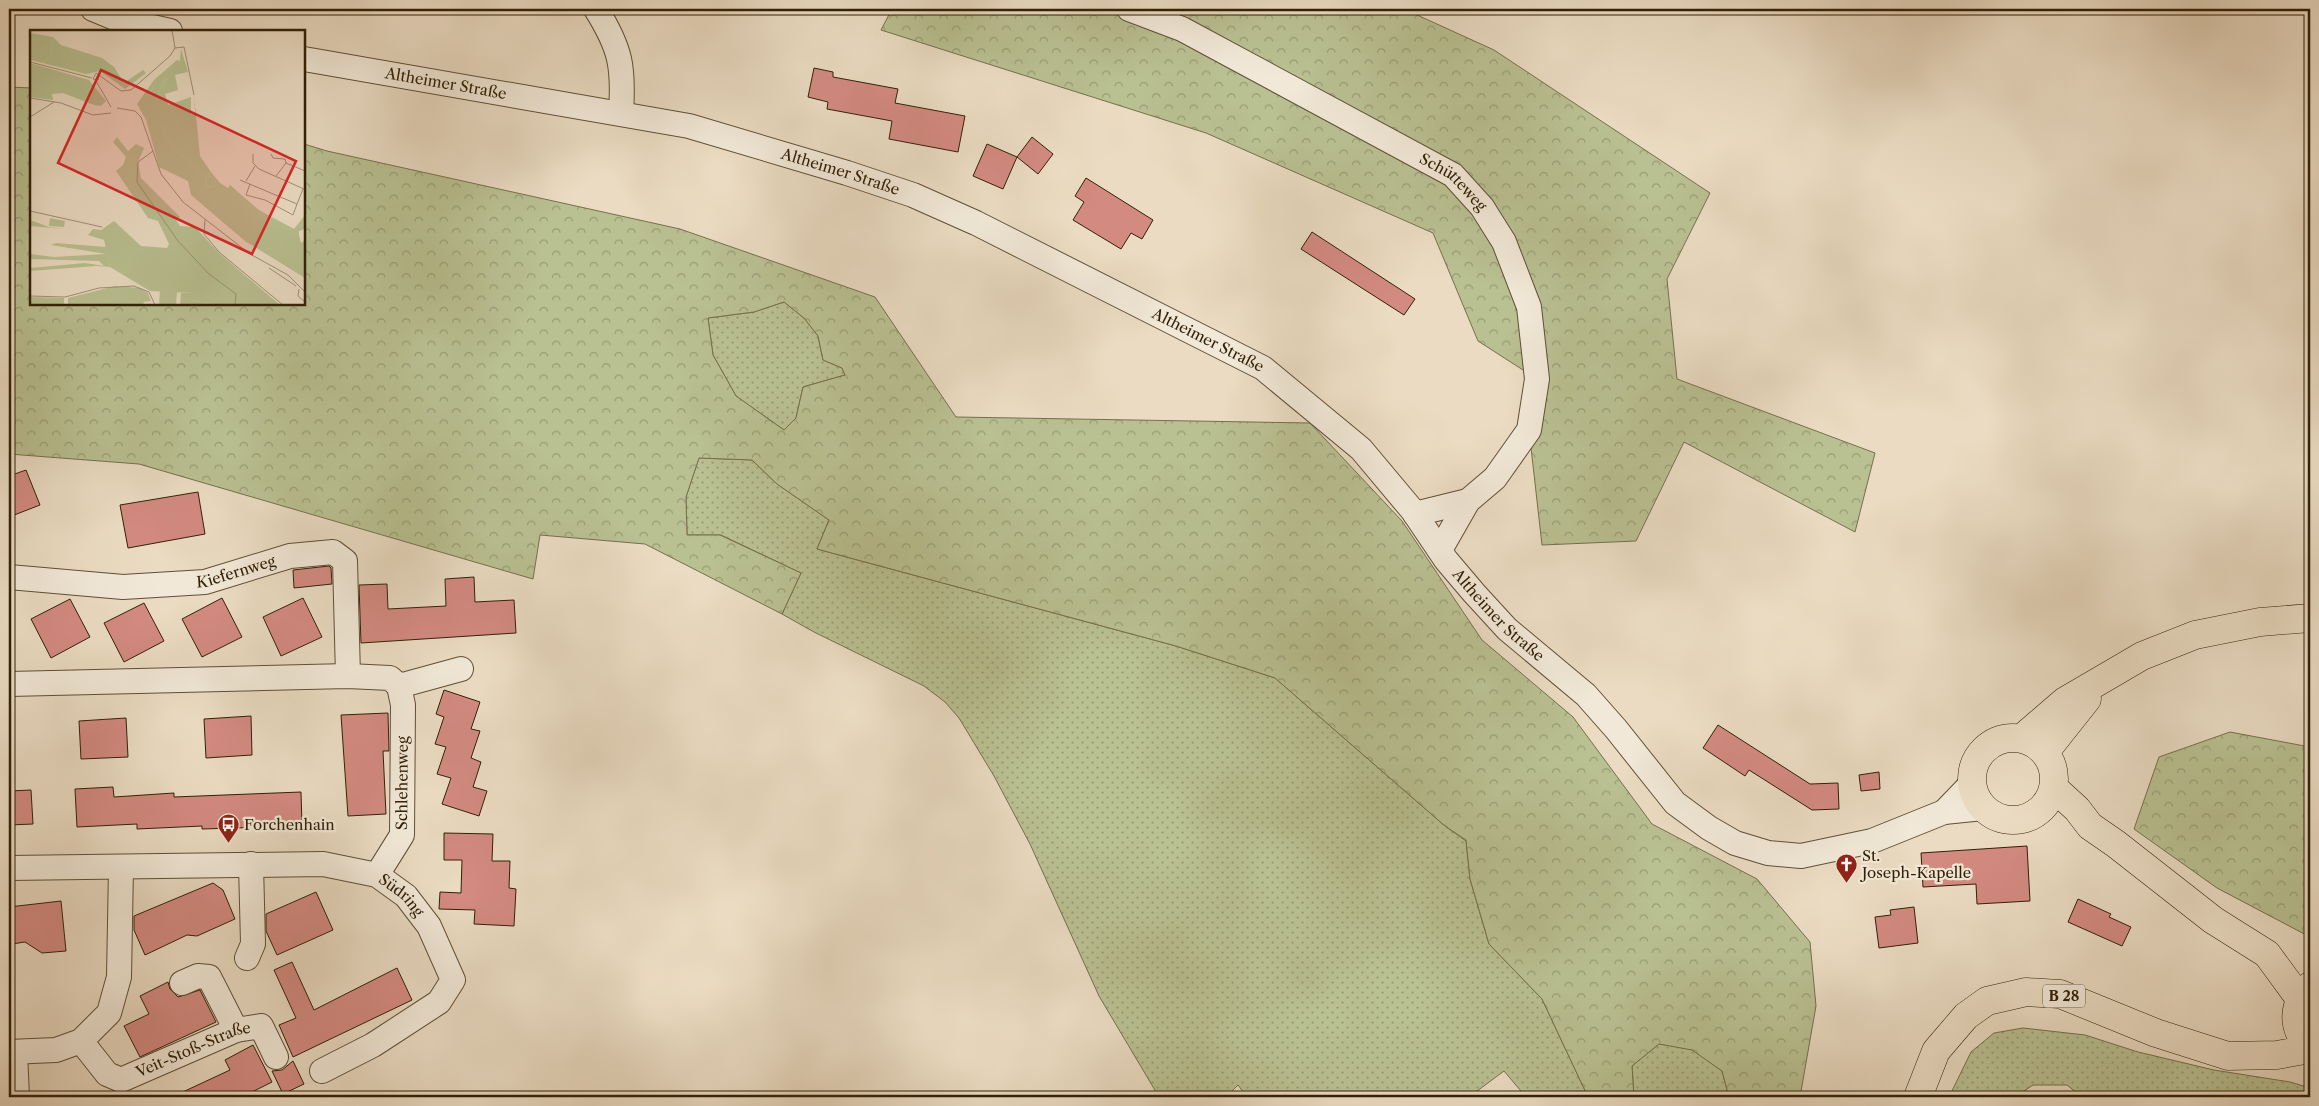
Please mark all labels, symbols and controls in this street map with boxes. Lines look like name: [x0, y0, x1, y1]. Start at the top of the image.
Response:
inset map: [30, 30, 305, 305]
street label: Altheimer Straße: [383, 63, 508, 103]
street label: Altheimer Straße: [778, 144, 902, 199]
street label: Schütteweg: [1416, 149, 1491, 215]
street label: Altheimer Straße: [1148, 303, 1267, 376]
street label: Kiefernweg: [196, 551, 278, 592]
street label: Altheimer Straße: [1448, 564, 1548, 665]
street label: Schlehenweg: [392, 736, 412, 830]
bus stop icon: Forchenhain: [216, 813, 240, 844]
place label: Forchenhain: [244, 815, 335, 834]
place label: St. Joseph-Kapelle: [1860, 846, 1971, 882]
church icon: St. Joseph-Kapelle: [1834, 853, 1858, 884]
street label: Südring: [375, 869, 428, 920]
road number: B 28: [2043, 984, 2085, 1008]
street label: Veit-Stoß-Straße: [132, 1018, 252, 1082]

